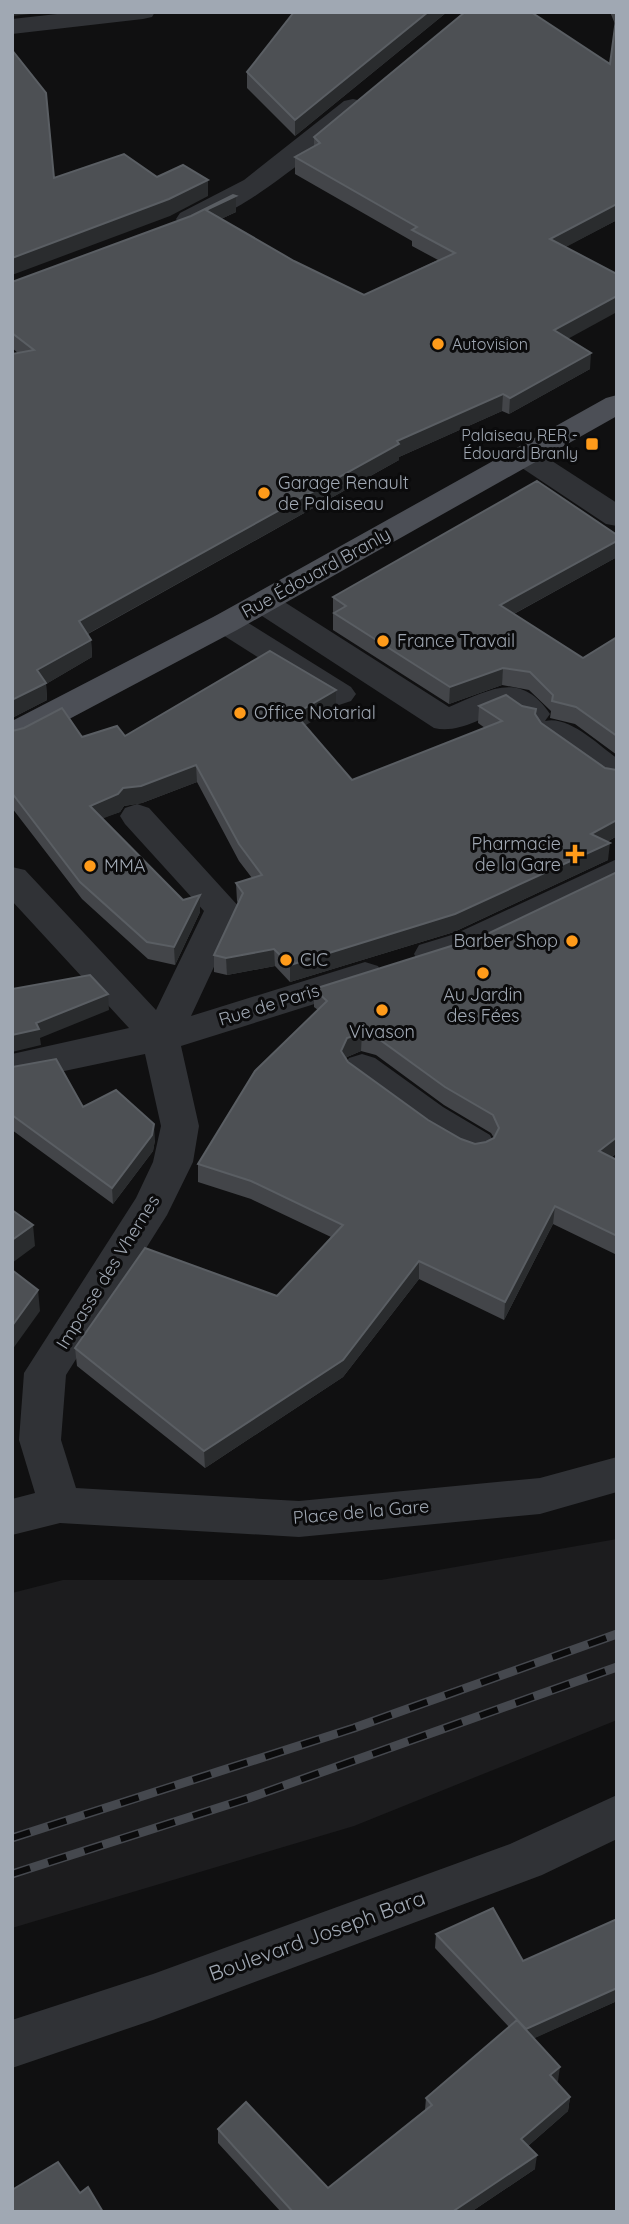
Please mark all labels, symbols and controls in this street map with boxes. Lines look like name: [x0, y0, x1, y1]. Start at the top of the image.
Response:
place label: Autovision: [452, 334, 528, 354]
marker: Autovision: [430, 336, 446, 352]
place label: Palaiseau RER - Édouard Branly: [461, 425, 578, 463]
marker: Palaiseau RER - Édouard Branly: [584, 436, 600, 452]
place label: Garage Renault de Palaiseau: [278, 471, 409, 515]
marker: Garage Renault de Palaiseau: [256, 485, 272, 501]
street label: Rue Édouard Branly: [237, 522, 394, 623]
place label: France Travail: [397, 629, 515, 652]
marker: France Travail: [375, 633, 391, 649]
place label: Office Notarial: [254, 701, 376, 724]
marker: Office Notarial: [232, 705, 248, 721]
place label: Pharmacie de la Gare: [472, 832, 561, 876]
marker: Pharmacie de la Gare: [567, 846, 583, 862]
place label: MMA: [104, 854, 146, 877]
marker: MMA: [82, 858, 98, 874]
place label: Barber Shop: [453, 929, 558, 952]
marker: Barber Shop: [564, 933, 580, 949]
place label: CIC: [300, 948, 328, 971]
marker: CIC: [278, 952, 294, 968]
marker: Au Jardin des Fées: [475, 965, 491, 981]
street label: Rue de Paris: [216, 978, 322, 1031]
place label: Au Jardin des Fées: [443, 983, 523, 1027]
marker: Vivason: [374, 1002, 390, 1018]
place label: Vivason: [349, 1020, 415, 1043]
street label: Impasse des Vhernes: [51, 1190, 164, 1353]
street label: Place de la Gare: [292, 1494, 430, 1529]
street label: Boulevard Joseph Bara: [205, 1884, 428, 1986]

